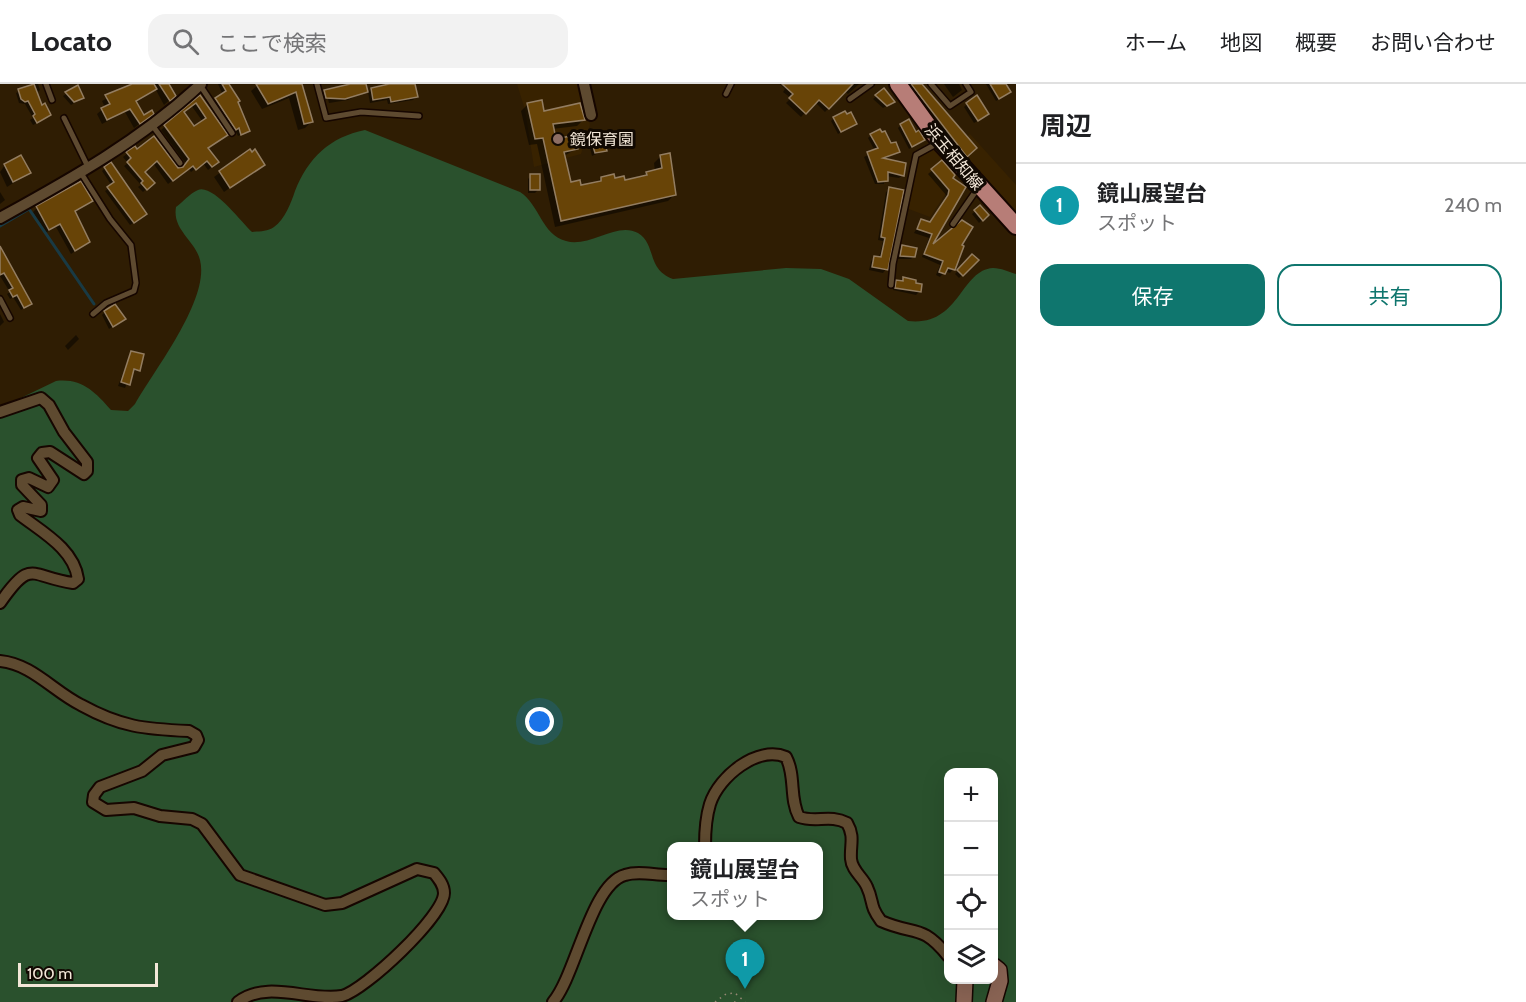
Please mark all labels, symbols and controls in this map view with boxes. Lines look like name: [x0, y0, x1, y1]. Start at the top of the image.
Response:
search box: [148, 14, 568, 68]
text: Locato: [30, 24, 112, 58]
icon: search: [169, 25, 202, 58]
text: ここで検索: [217, 30, 327, 57]
text: ホーム: [1125, 30, 1187, 55]
text: 地図: [1220, 30, 1262, 55]
text: 概要: [1295, 30, 1337, 55]
text: お問い合わせ: [1370, 30, 1496, 55]
text: 周辺: [1040, 110, 1092, 142]
street label: 浜玉相知線: [921, 120, 987, 194]
place label: 鏡保育園: [570, 130, 634, 149]
marker: 鏡保育園: [551, 132, 565, 146]
text: 鏡山展望台: [1097, 180, 1207, 207]
text: 1: [1056, 193, 1063, 217]
text: 240 m: [1444, 193, 1502, 217]
text: スポット: [1097, 211, 1177, 235]
button: 保存: [1040, 264, 1265, 326]
button: 共有: [1277, 264, 1502, 326]
your location: [525, 707, 554, 736]
map controls: [944, 768, 998, 984]
button: +: [944, 768, 998, 822]
button: −: [944, 822, 998, 876]
popup: [667, 842, 823, 920]
text: 鏡山展望台: [690, 856, 800, 883]
button: locate: [944, 876, 998, 930]
text: スポット: [690, 887, 770, 911]
button: layers: [944, 930, 998, 984]
pin: 1: [726, 940, 764, 989]
scale bar: [18, 960, 158, 988]
text: 100 m: [27, 964, 72, 983]

